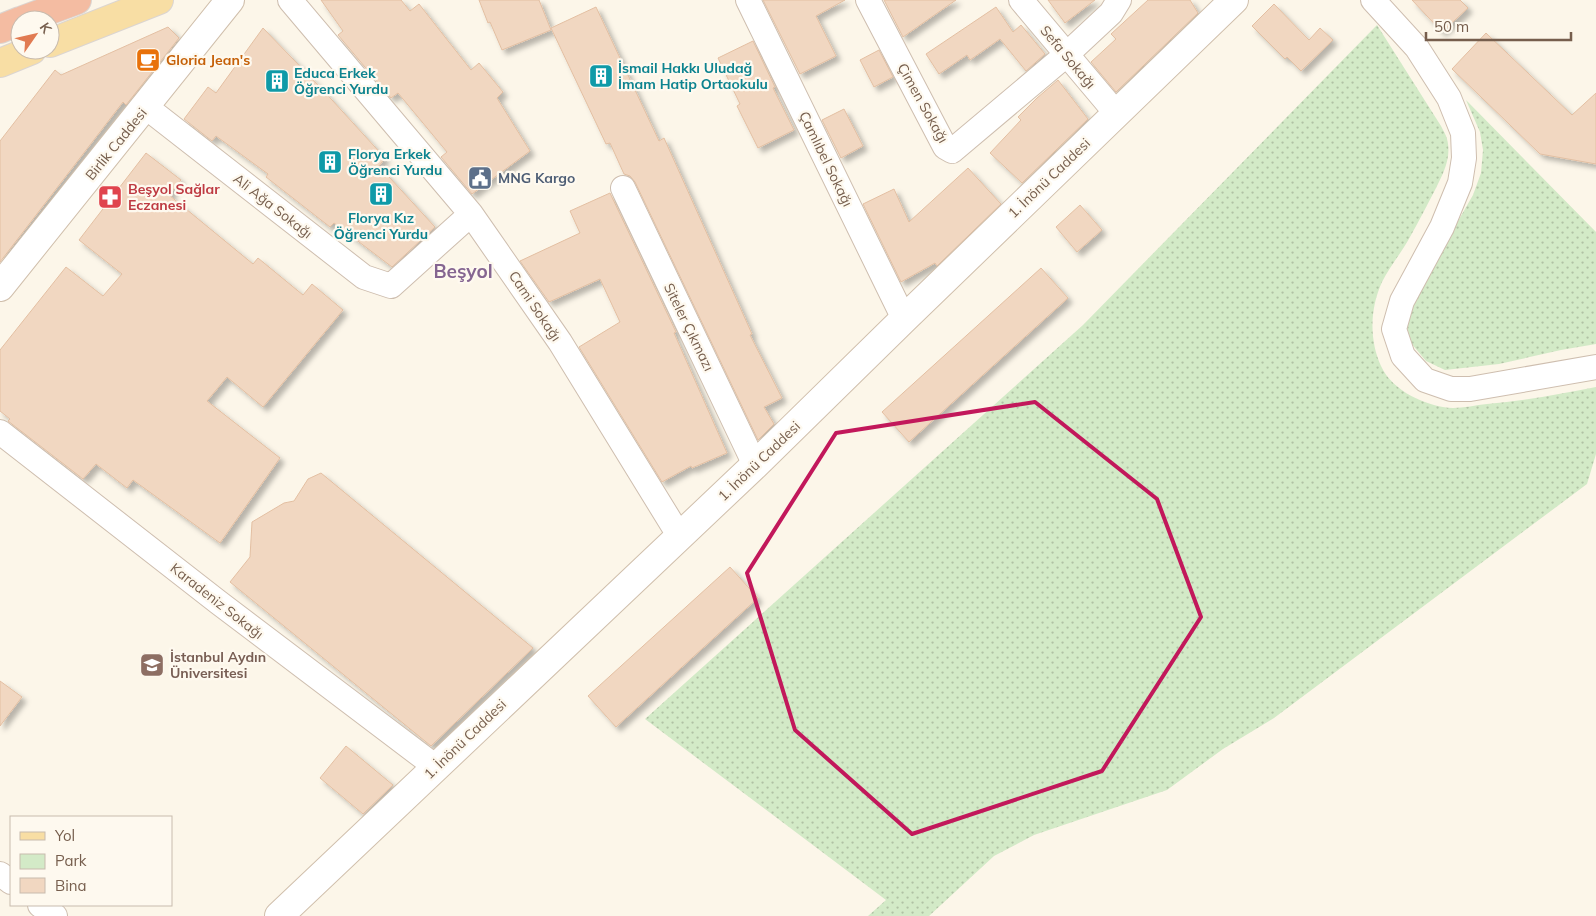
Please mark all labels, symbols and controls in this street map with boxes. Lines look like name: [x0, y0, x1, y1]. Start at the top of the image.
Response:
north arrow: [10, 10, 60, 60]
scale bar: [1426, 10, 1571, 42]
text: 50 m: [1434, 17, 1469, 36]
text: K: [36, 19, 56, 37]
street label: Sefa Sokağı: [1036, 22, 1100, 92]
cafe icon: Gloria Jean's: [135, 47, 161, 73]
place label: Gloria Jean's: [166, 51, 250, 69]
place label: İsmail Hakkı Uludağ İmam Hatip Ortaokulu: [618, 59, 768, 93]
street label: Çimen Sokağı: [894, 60, 952, 146]
building icon: İsmail Hakkı Uludağ İmam Hatip Ortaokulu: [588, 63, 614, 89]
place label: Educa Erkek Öğrenci Yurdu: [294, 64, 388, 98]
building icon: Educa Erkek Öğrenci Yurdu: [264, 68, 290, 94]
street label: Birlik Caddesi: [81, 104, 151, 184]
street label: Çamlıbel Sokağı: [795, 108, 857, 210]
street label: 1. İnönü Caddesi: [1004, 134, 1094, 222]
place label: Florya Erkek Öğrenci Yurdu: [348, 145, 442, 179]
building icon: Florya Erkek Öğrenci Yurdu: [317, 149, 343, 175]
public building icon: MNG Kargo: [467, 165, 493, 191]
place label: MNG Kargo: [498, 169, 575, 187]
street label: Ali Ağa Sokağı: [230, 170, 316, 242]
place label: Beşyol Sağlar Eczanesi: [128, 180, 220, 214]
building icon: Florya Kız Öğrenci Yurdu: [368, 181, 394, 207]
pharmacy icon: Beşyol Sağlar Eczanesi: [97, 184, 123, 210]
place label: Florya Kız Öğrenci Yurdu: [334, 209, 428, 243]
district label: Beşyol: [433, 259, 493, 283]
street label: Cami Sokağı: [505, 267, 565, 345]
street label: Siteler Çıkmazı: [660, 280, 718, 374]
street label: 1. İnönü Caddesi: [714, 417, 804, 505]
street label: Karadeniz Sokağı: [167, 559, 267, 643]
place label: İstanbul Aydın Üniversitesi: [170, 648, 266, 682]
school or university icon: İstanbul Aydın Üniversitesi: [139, 652, 165, 678]
street label: 1. İnönü Caddesi: [420, 695, 510, 783]
legend: [10, 816, 172, 906]
text: Yol: [54, 826, 75, 845]
text: Park: [55, 851, 87, 870]
text: Bina: [55, 876, 87, 895]

